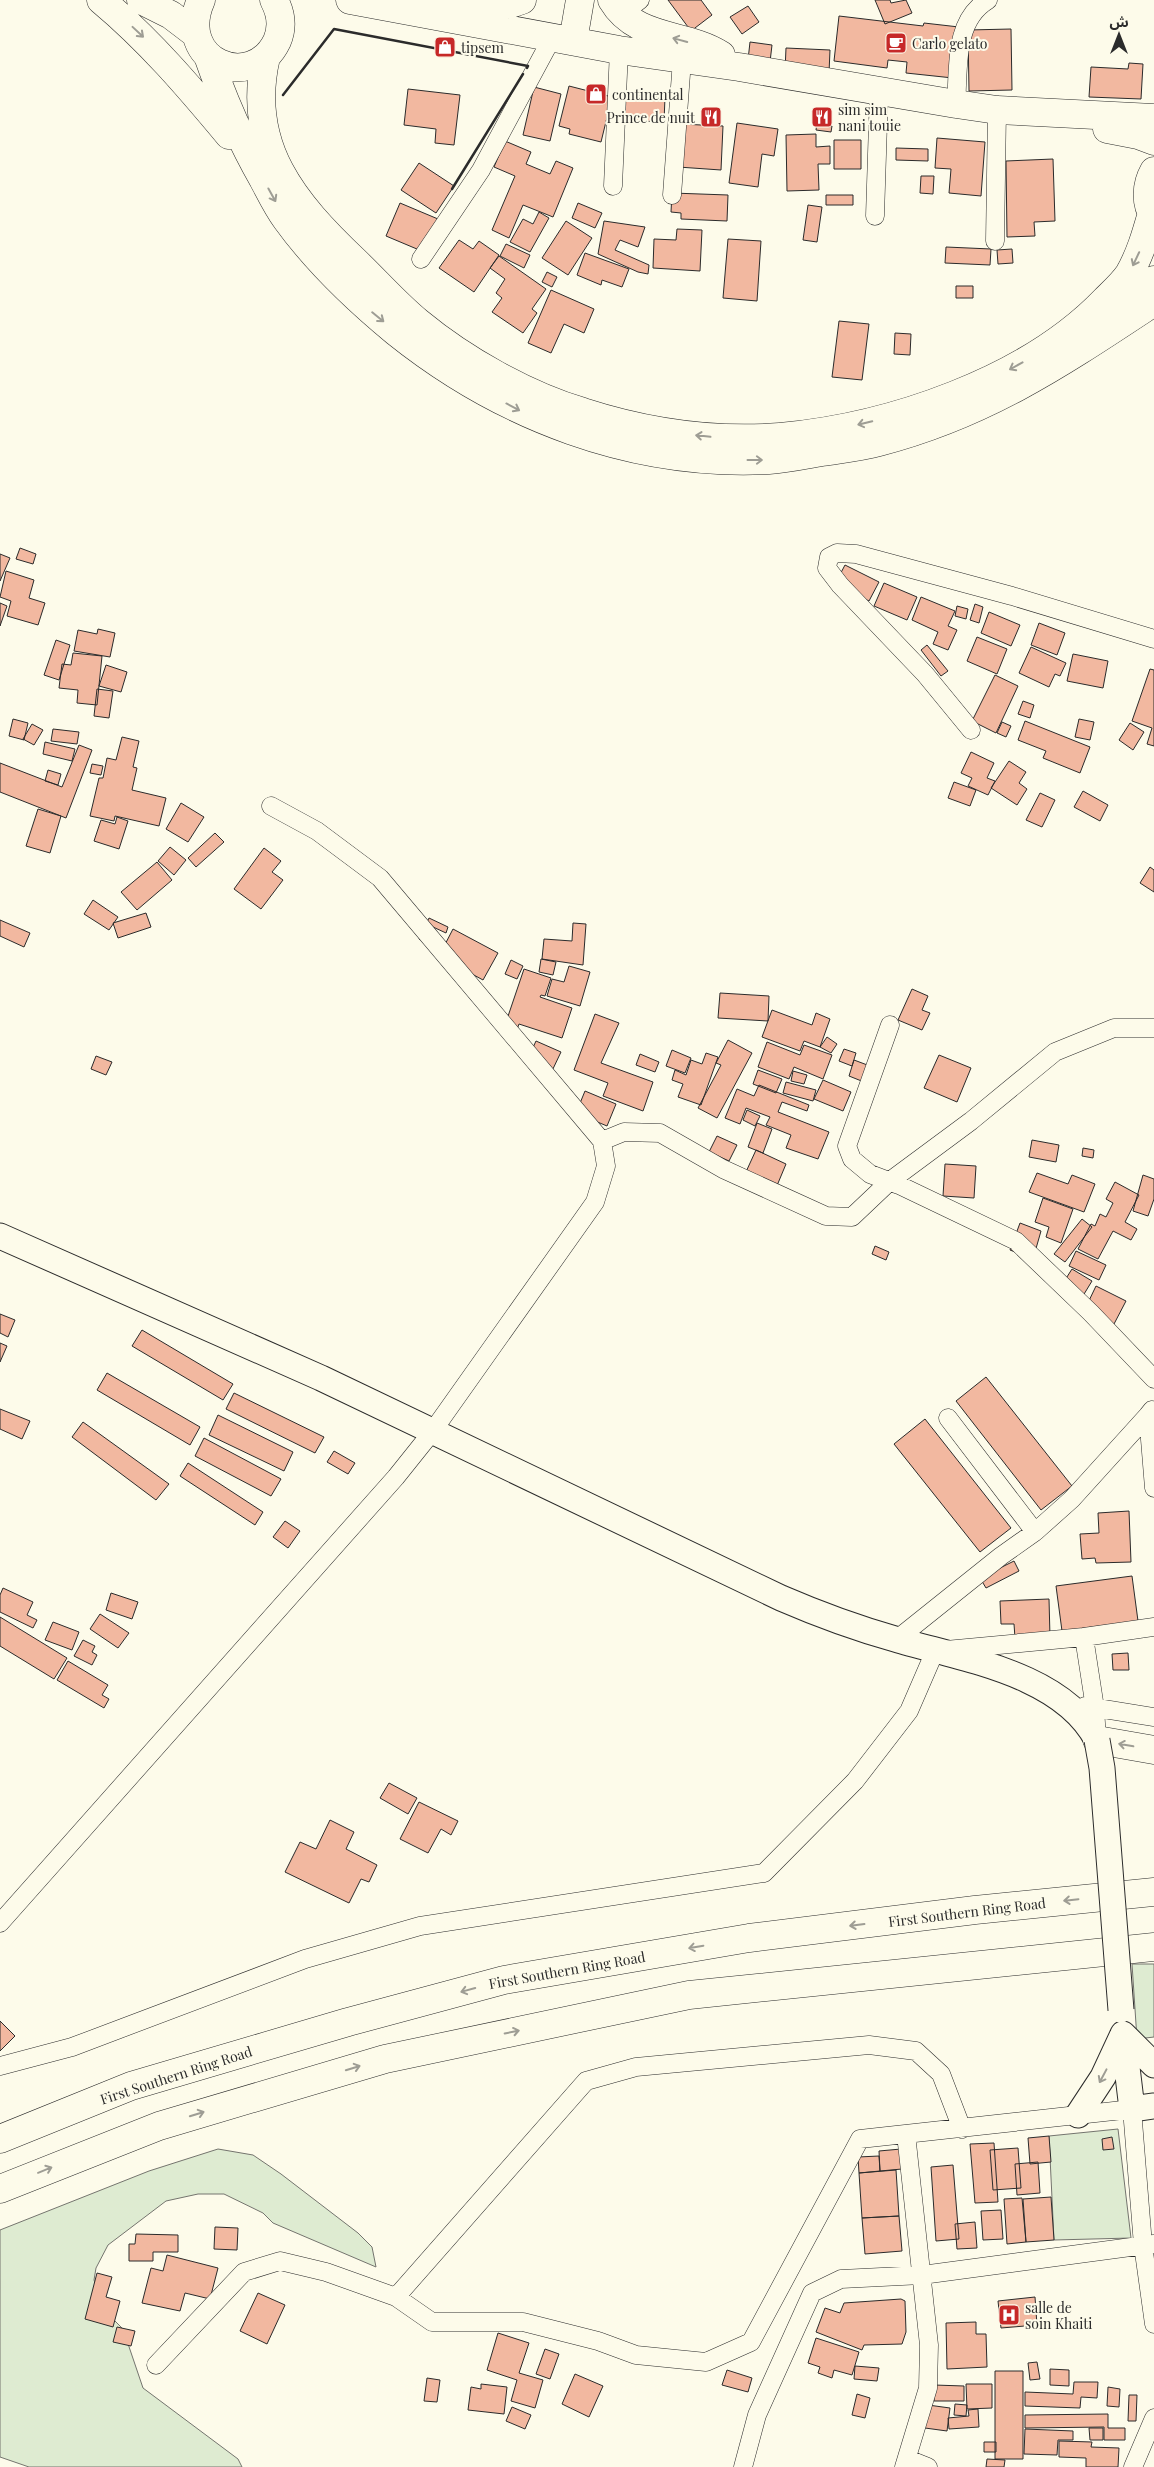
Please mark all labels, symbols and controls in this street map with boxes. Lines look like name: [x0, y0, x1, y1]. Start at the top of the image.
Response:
north arrow: [1094, 10, 1144, 60]
text: ش: [1109, 12, 1129, 31]
one-way arrow: [131, 26, 144, 38]
cafe icon: Carlo gelato: [884, 31, 908, 55]
one-way arrow: [672, 34, 688, 44]
place label: Carlo gelato: [912, 34, 988, 53]
shop icon: tipsem: [433, 35, 457, 59]
place label: tipsem: [461, 38, 505, 57]
shop icon: continental: [584, 82, 608, 106]
place label: continental: [612, 85, 684, 104]
place label: sim sim nani touie: [838, 100, 901, 135]
restaurant icon: Prince de nuit: [699, 105, 723, 129]
restaurant icon: sim sim nani touie: [810, 105, 834, 129]
place label: Prince de nuit: [606, 108, 696, 127]
one-way arrow: [267, 188, 277, 203]
one-way arrow: [1130, 251, 1140, 266]
one-way arrow: [371, 311, 384, 322]
one-way arrow: [1009, 361, 1024, 371]
one-way arrow: [505, 403, 520, 412]
one-way arrow: [857, 419, 873, 428]
one-way arrow: [696, 431, 712, 440]
one-way arrow: [746, 455, 762, 465]
one-way arrow: [1118, 1739, 1134, 1749]
street label: First Southern Ring Road: [887, 1893, 1047, 1931]
one-way arrow: [1063, 1895, 1079, 1905]
one-way arrow: [849, 1920, 865, 1930]
one-way arrow: [689, 1943, 705, 1953]
street label: First Southern Ring Road: [487, 1947, 647, 1993]
one-way arrow: [460, 1985, 476, 1995]
one-way arrow: [503, 2027, 519, 2036]
street label: First Southern Ring Road: [98, 2041, 254, 2109]
one-way arrow: [345, 2063, 361, 2073]
one-way arrow: [1098, 2069, 1108, 2084]
one-way arrow: [189, 2109, 205, 2119]
one-way arrow: [37, 2165, 52, 2175]
place label: salle de soin Khaiti: [1025, 2298, 1092, 2333]
hospital icon: salle de soin Khaiti: [997, 2303, 1021, 2327]

